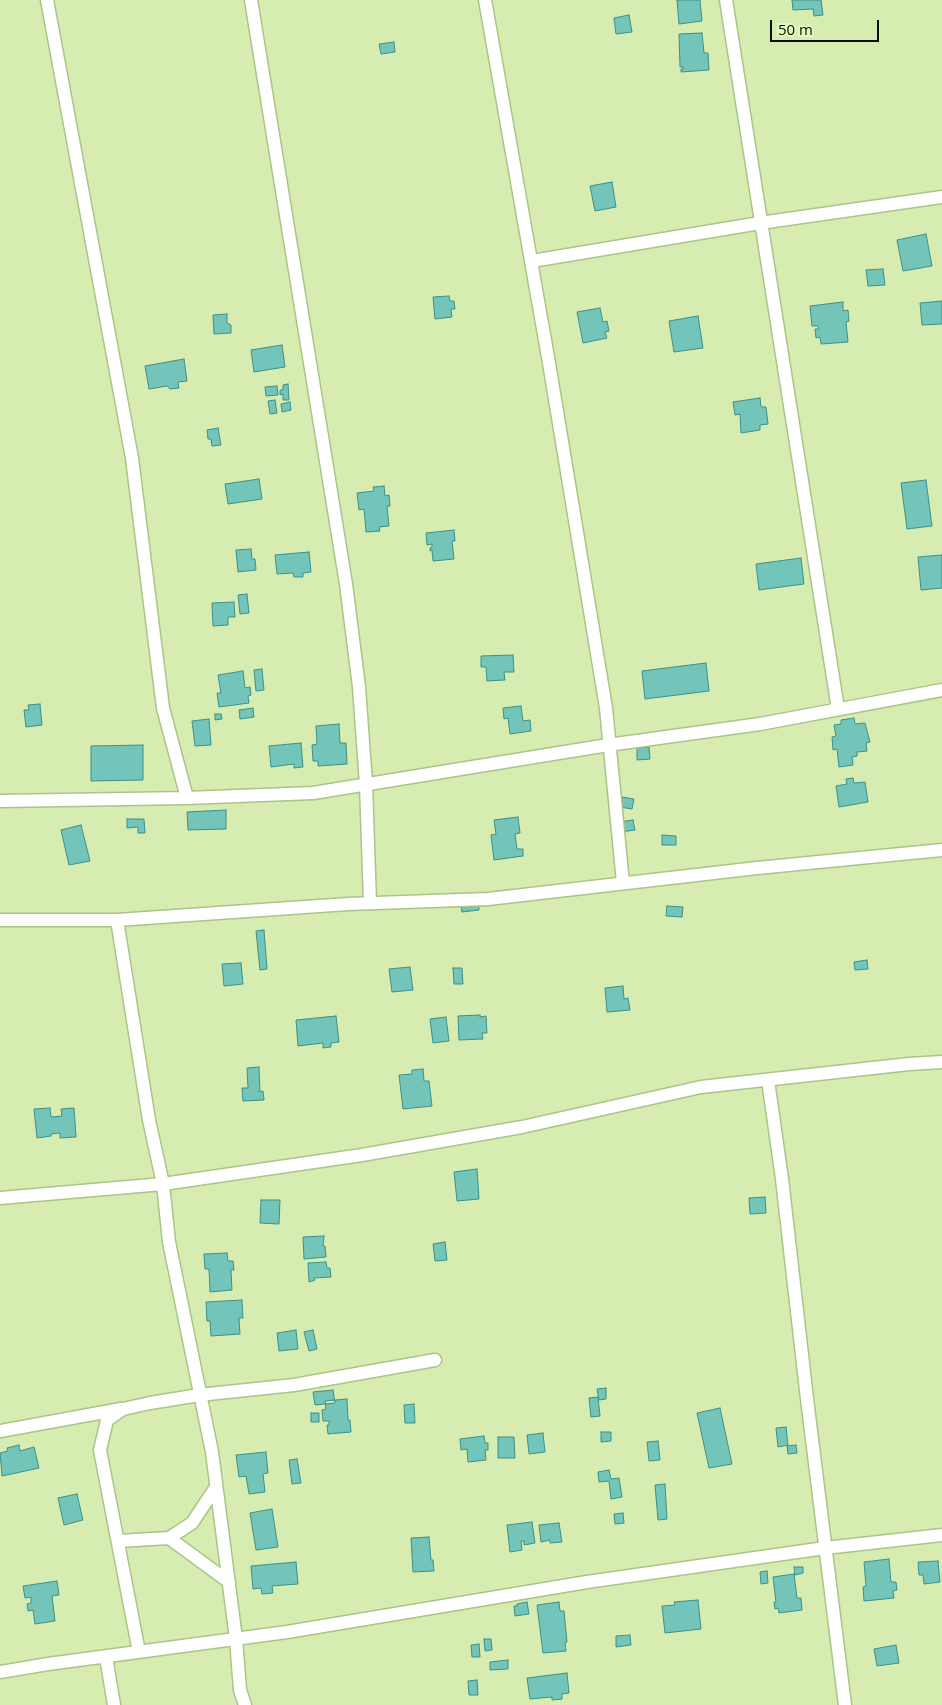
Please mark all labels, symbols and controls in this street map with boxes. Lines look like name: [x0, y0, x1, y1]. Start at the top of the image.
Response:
scale bar: [772, 10, 881, 42]
text: 50 m: [778, 19, 813, 39]

